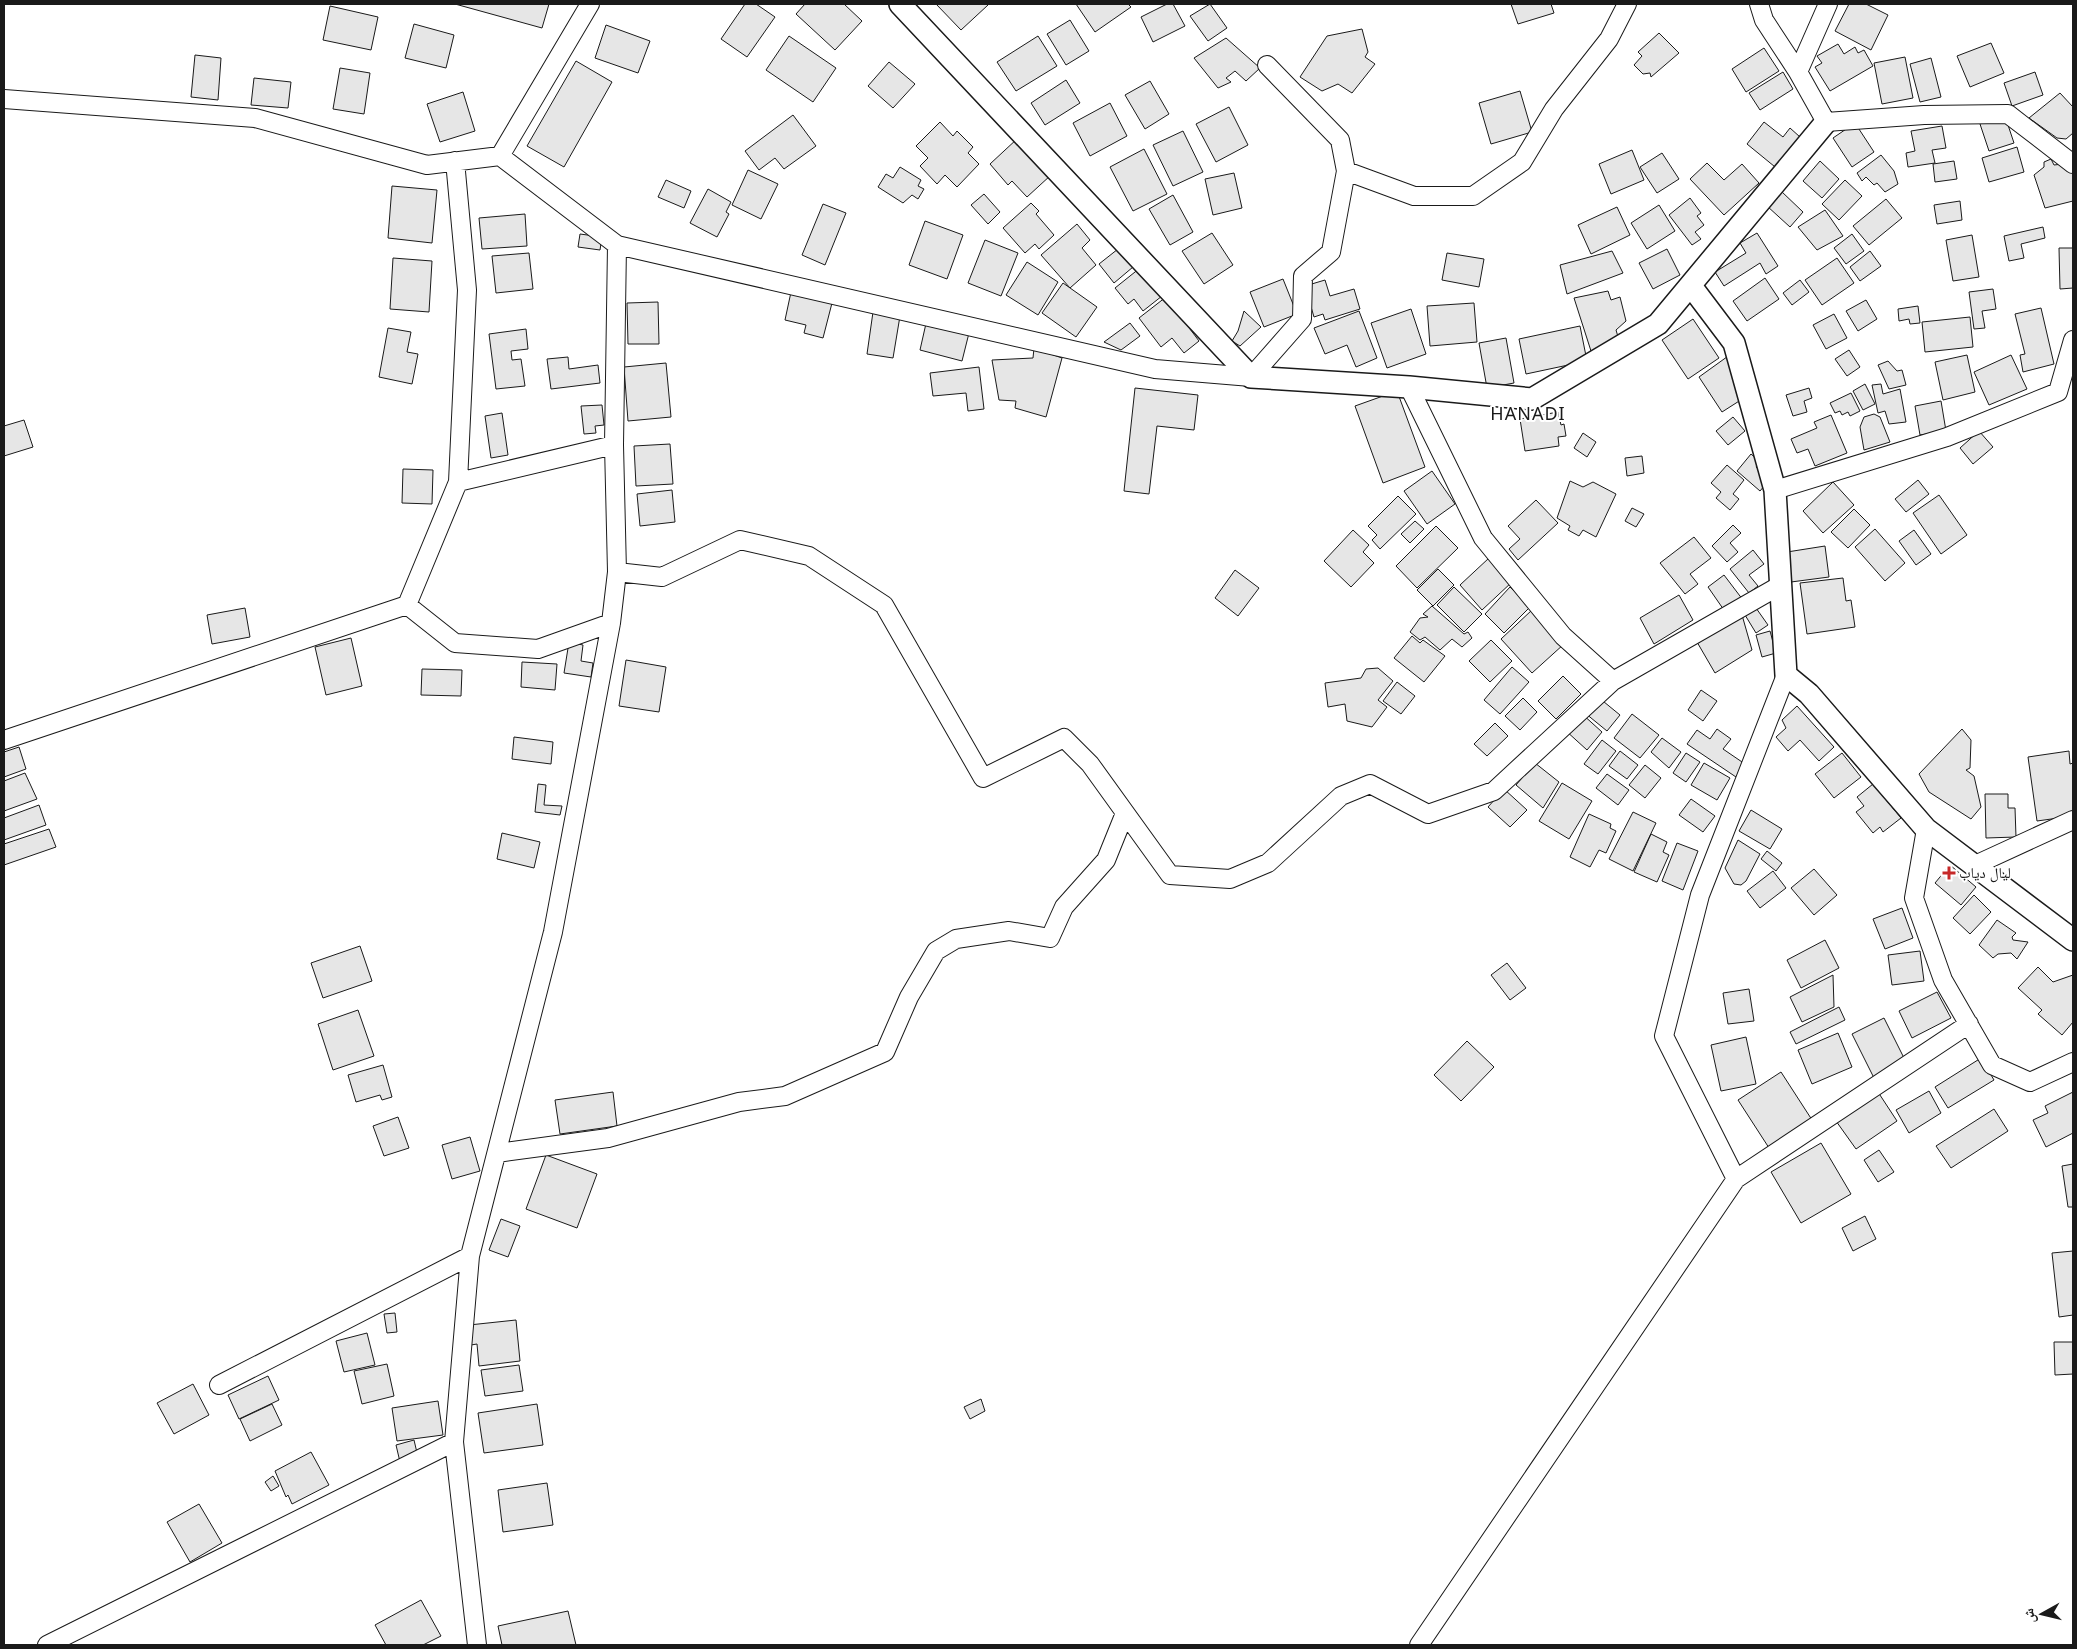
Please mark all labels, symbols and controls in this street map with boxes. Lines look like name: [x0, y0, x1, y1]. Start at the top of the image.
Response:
district label: HANADI: [1490, 401, 1566, 425]
place label: ليال دياب: [1959, 862, 2011, 883]
marker: ليال دياب: [1943, 867, 1955, 879]
north arrow: [2017, 1589, 2067, 1639]
text: ش: [2018, 1607, 2039, 1625]

